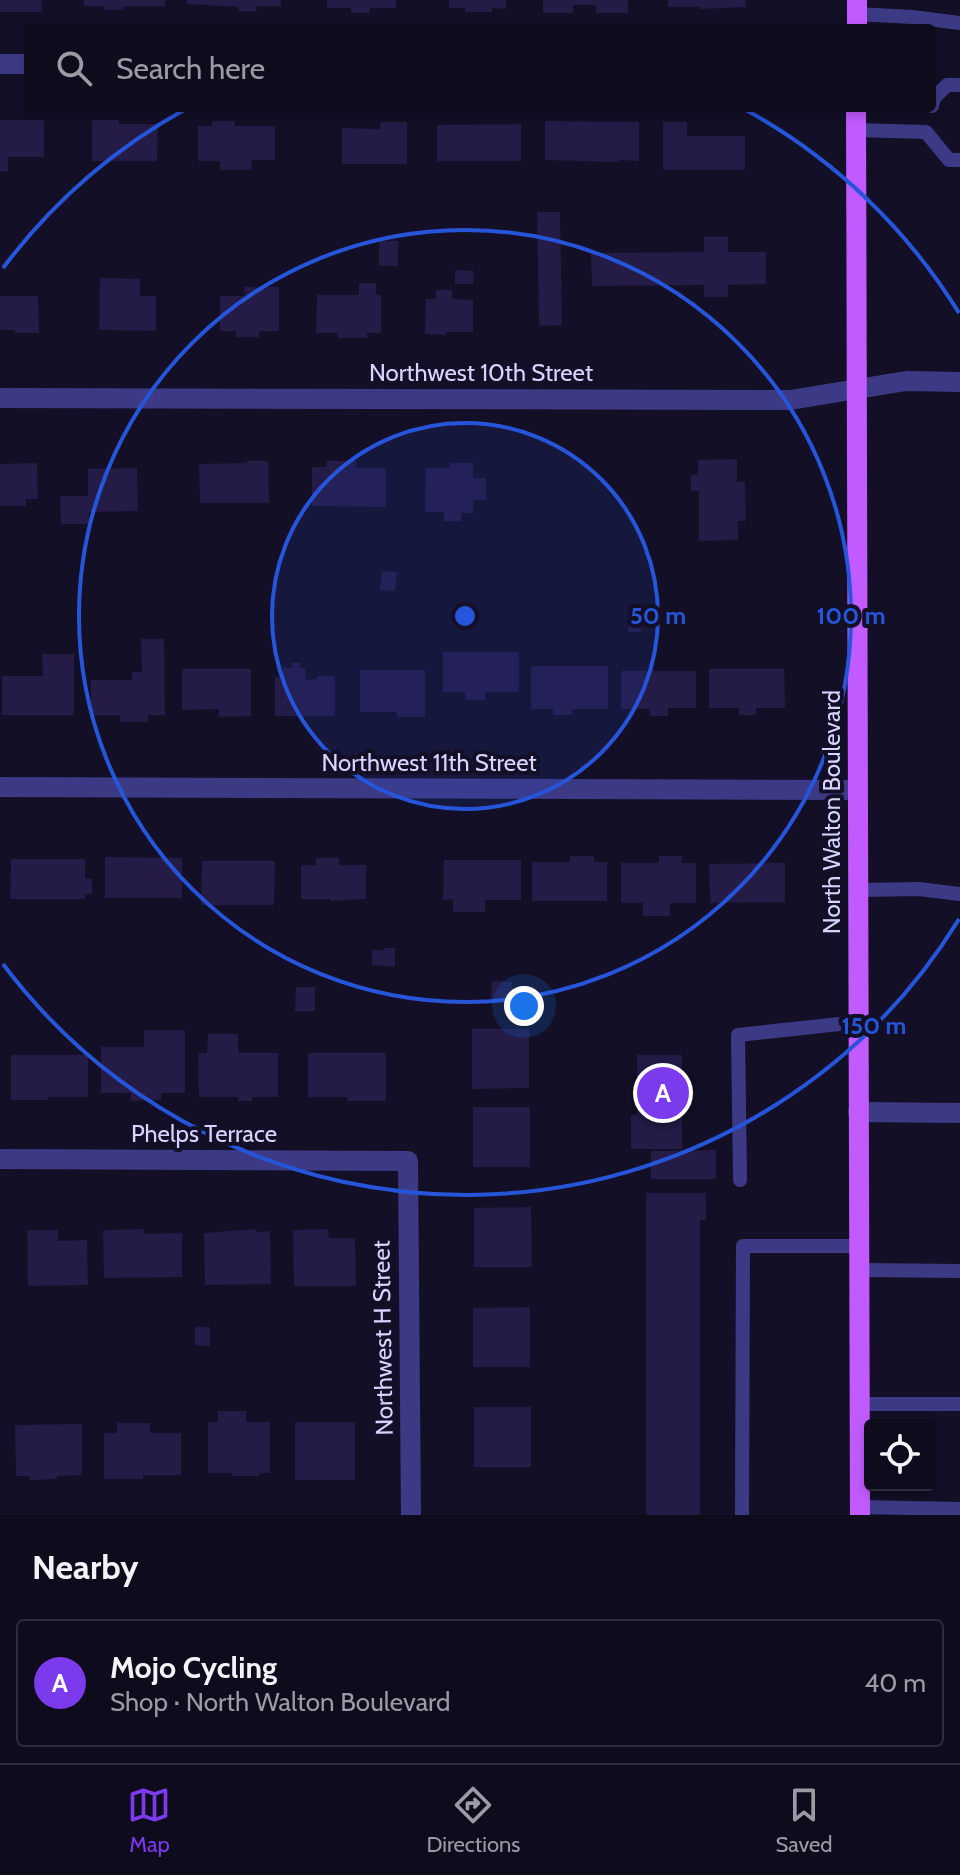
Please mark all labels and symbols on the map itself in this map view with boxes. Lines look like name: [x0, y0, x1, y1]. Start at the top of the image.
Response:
street label: Northwest 10th Street: [369, 358, 593, 387]
text: 50 m: [630, 601, 686, 630]
text: 100 m: [816, 601, 886, 630]
centre of rings: [451, 602, 479, 630]
street label: North Walton Boulevard: [817, 690, 846, 934]
street label: Northwest 11th Street: [321, 748, 537, 777]
your location: [504, 986, 544, 1026]
text: 150 m: [842, 1011, 906, 1040]
pin: A: [637, 1063, 689, 1123]
street label: Phelps Terrace: [131, 1119, 277, 1148]
street label: Northwest H Street: [366, 1240, 399, 1436]

